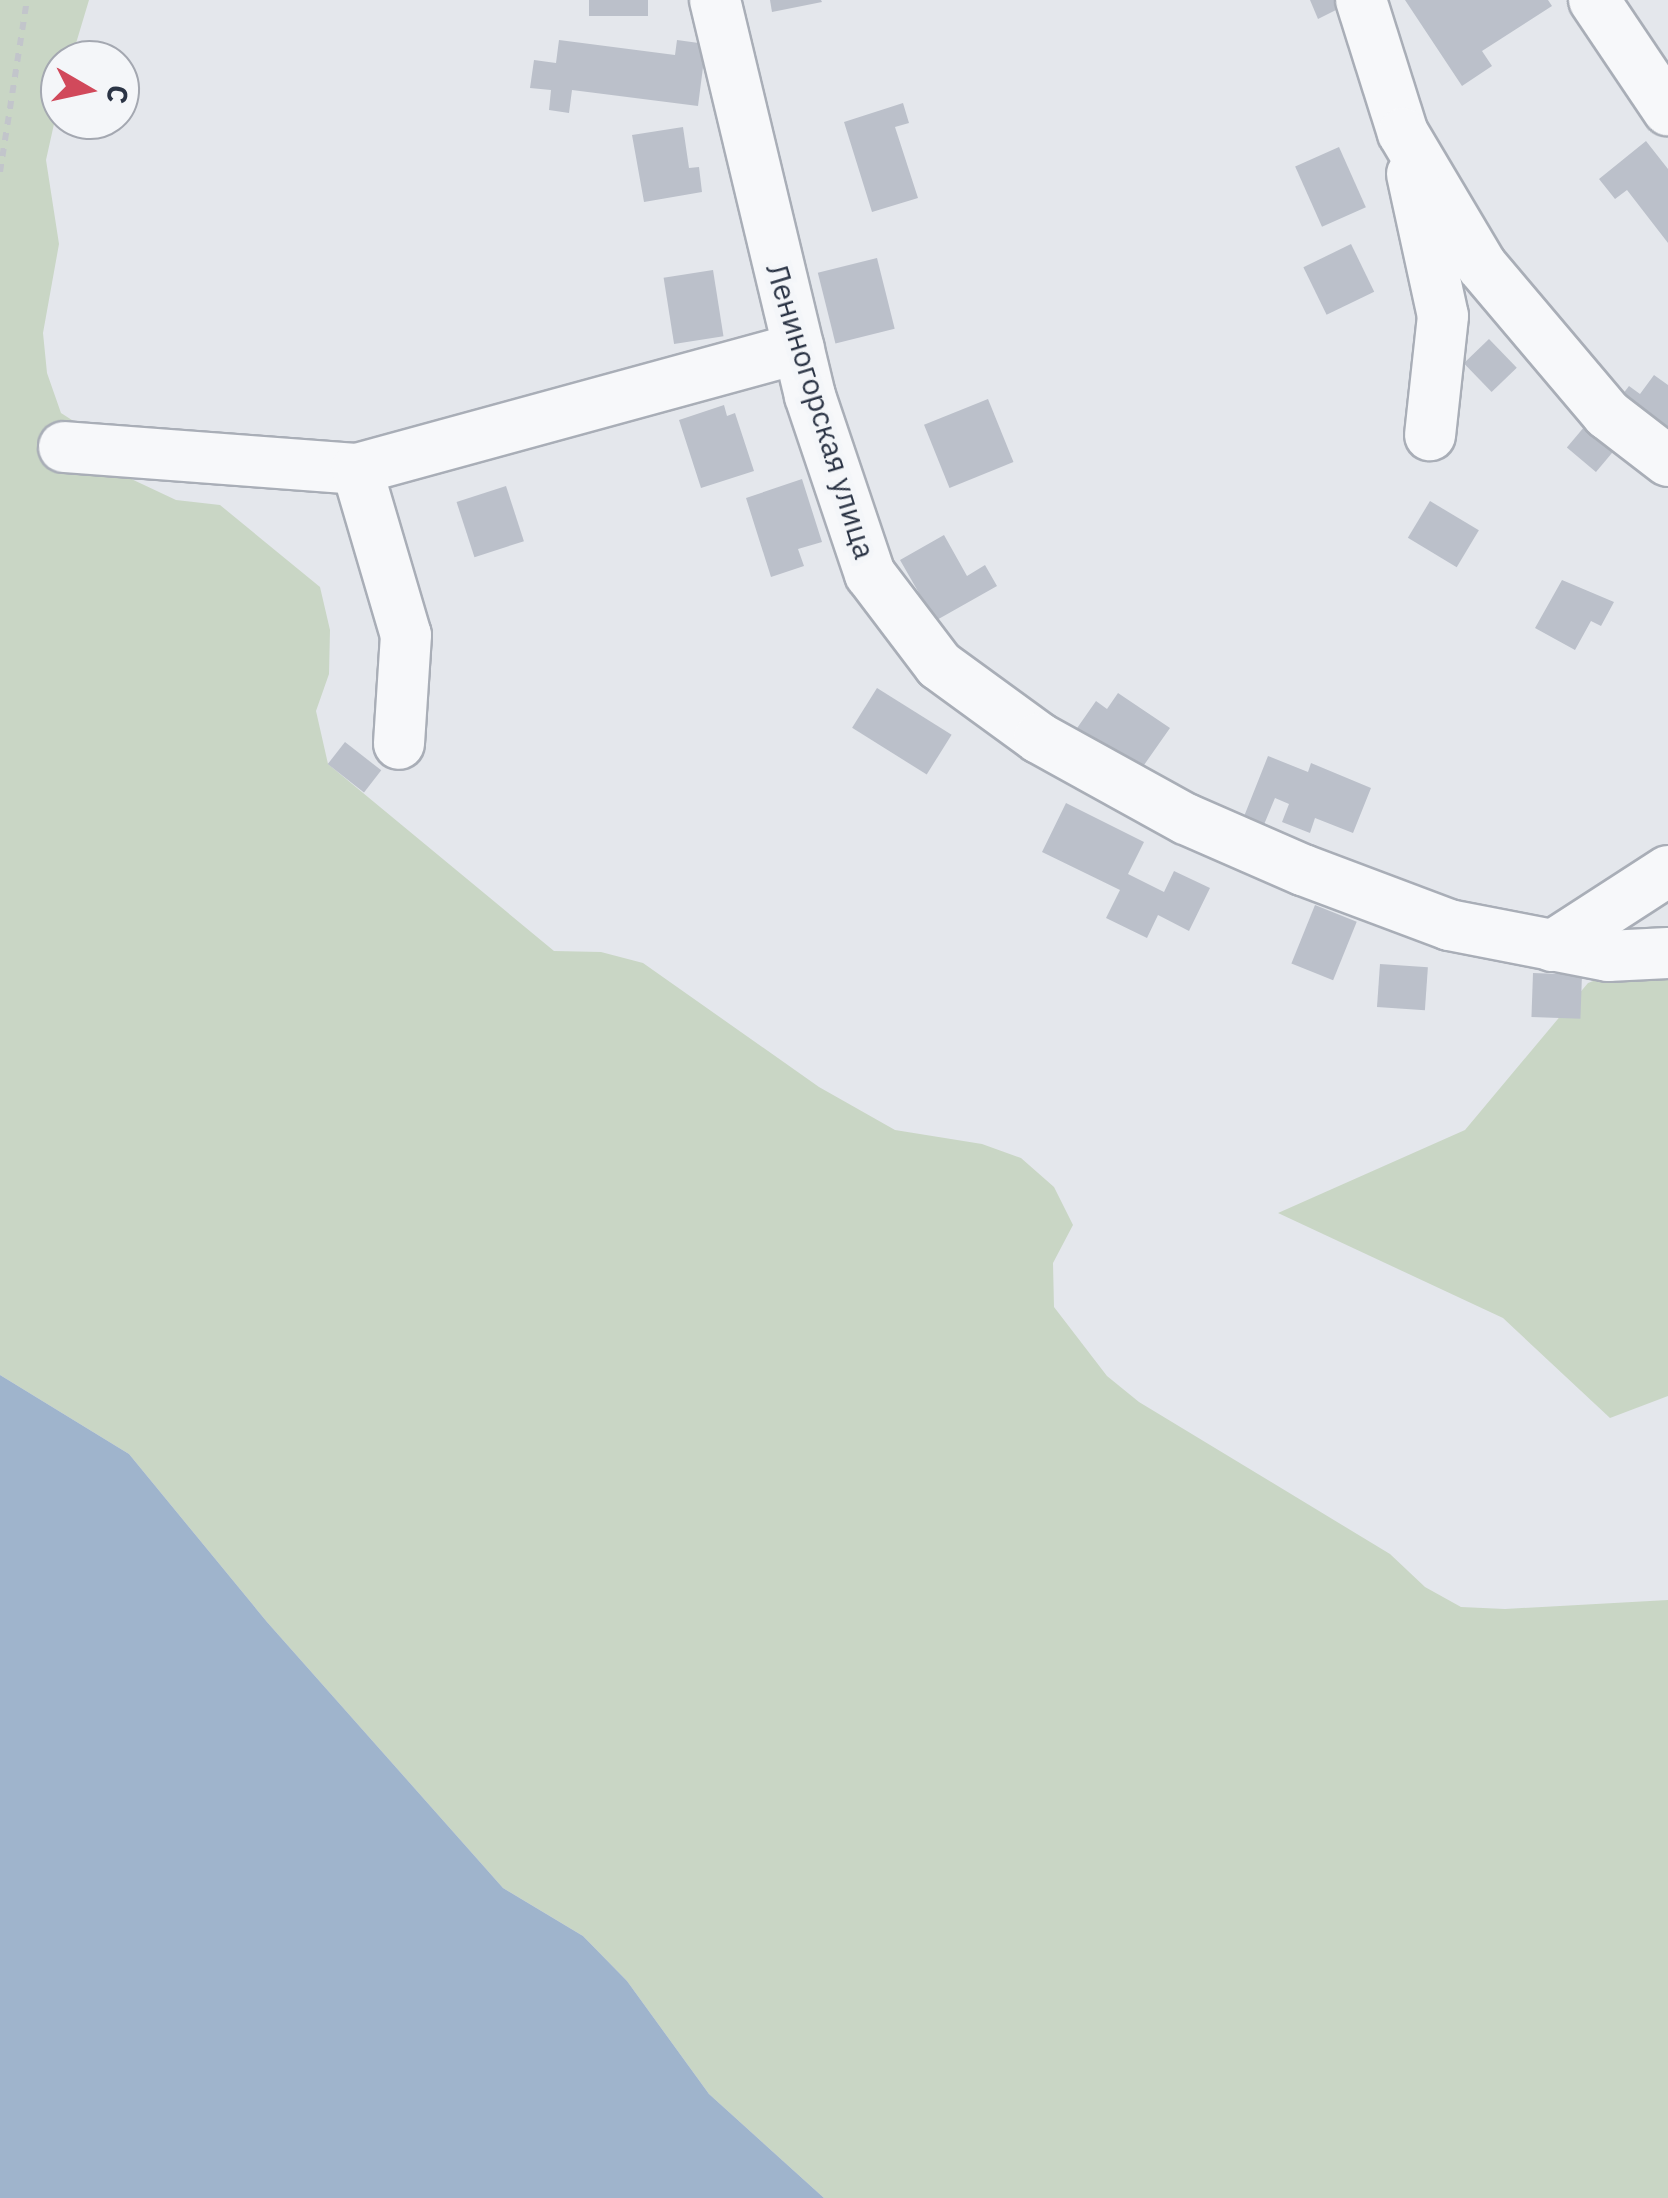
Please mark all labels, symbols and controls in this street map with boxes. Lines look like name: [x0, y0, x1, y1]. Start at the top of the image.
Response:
north arrow: [40, 40, 140, 140]
text: С: [98, 83, 138, 106]
street label: Лениногорская улица: [759, 259, 883, 563]

